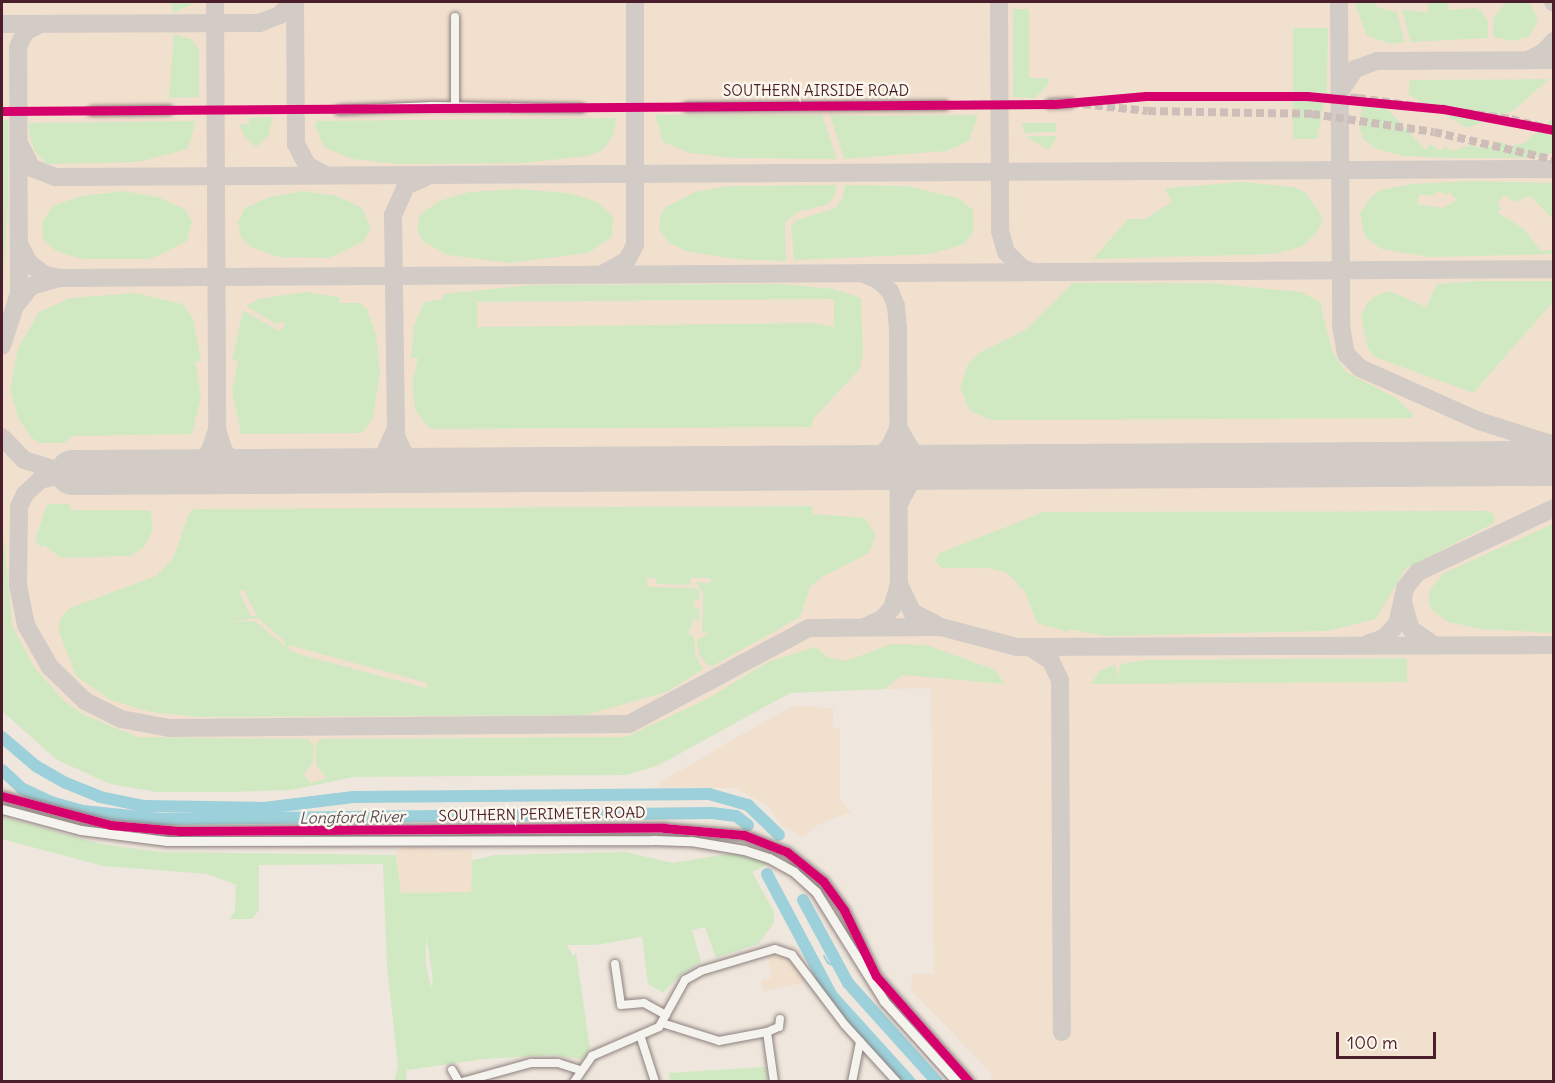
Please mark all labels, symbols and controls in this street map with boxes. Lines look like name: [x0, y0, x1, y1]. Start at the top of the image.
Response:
street label: SOUTHERN AIRSIDE ROAD: [723, 82, 909, 100]
street label: SOUTHERN PERIMETER ROAD: [438, 803, 646, 825]
water label: Longford River: [299, 806, 405, 828]
scale bar: [1339, 1020, 1440, 1058]
text: 100 m: [1347, 1031, 1398, 1054]

